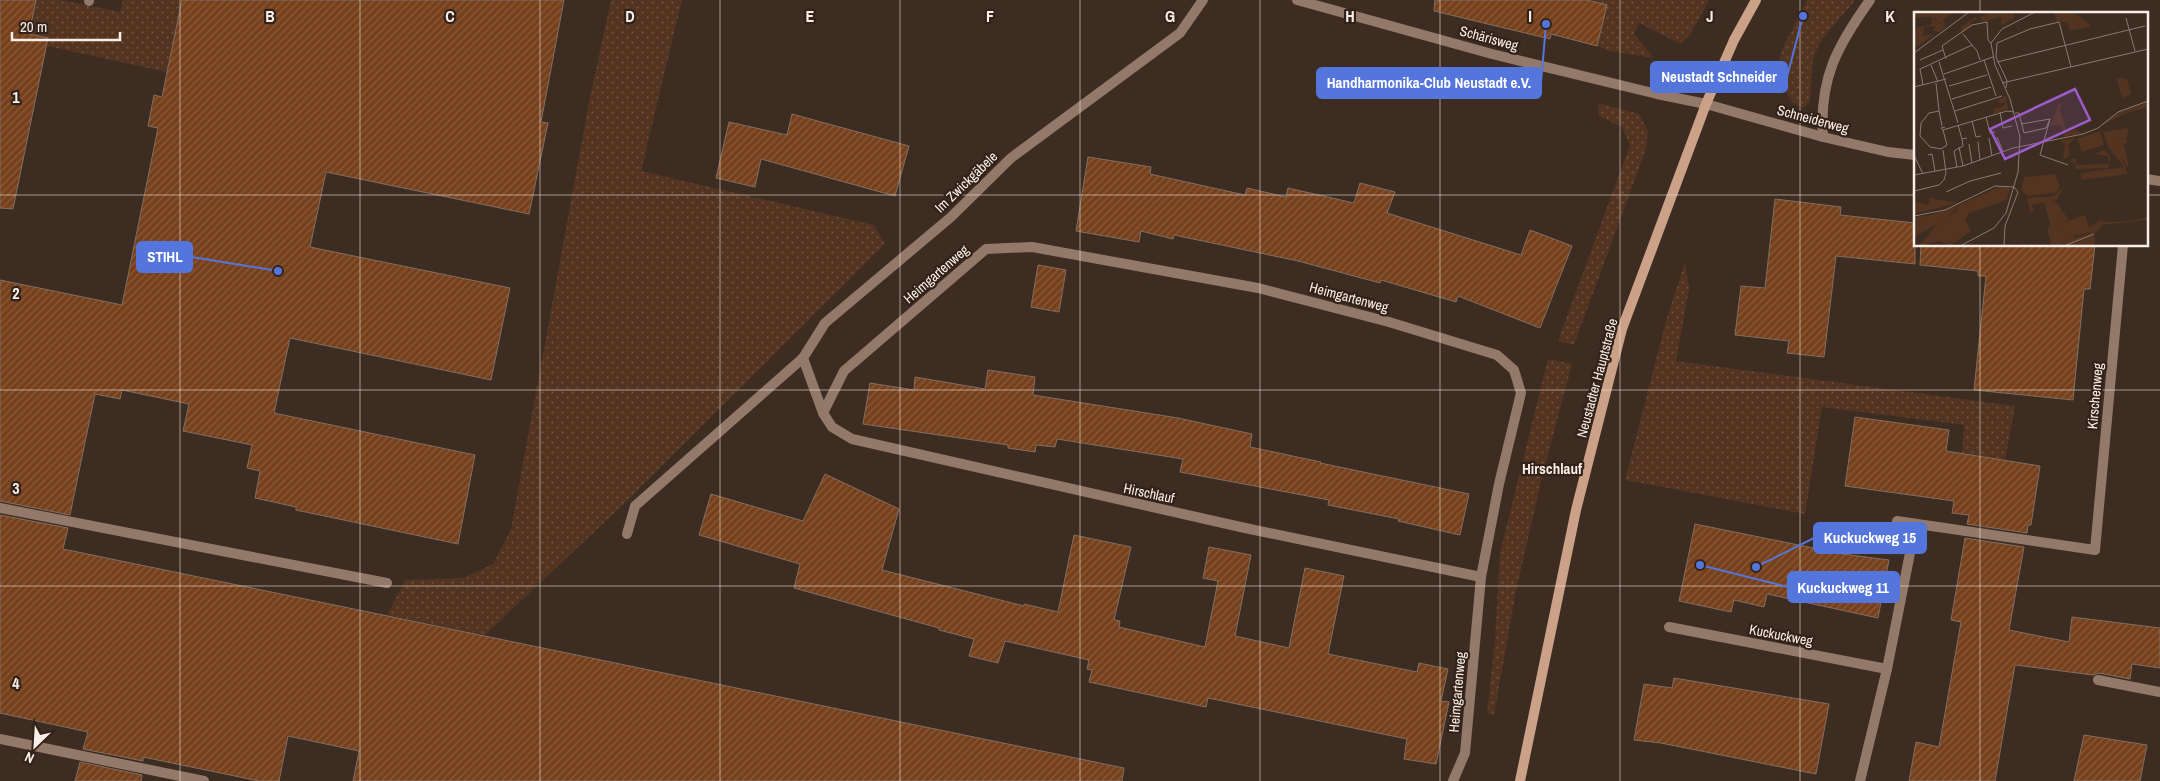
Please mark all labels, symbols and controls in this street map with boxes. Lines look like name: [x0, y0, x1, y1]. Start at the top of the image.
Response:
text: B: [265, 5, 275, 27]
text: C: [445, 5, 455, 27]
text: D: [625, 5, 635, 27]
text: E: [806, 5, 815, 27]
text: F: [986, 5, 994, 27]
text: G: [1165, 5, 1175, 27]
text: H: [1345, 5, 1355, 27]
text: I: [1528, 5, 1532, 27]
text: J: [1706, 5, 1714, 27]
text: K: [1885, 5, 1895, 27]
scale bar: [12, 10, 120, 42]
inset map: [1914, 12, 2148, 246]
text: 20 m: [20, 16, 47, 37]
street label: Schärisweg: [1458, 22, 1521, 55]
callout: Neustadt Schneider: [1651, 62, 1787, 92]
text: Neustadt Schneider: [1661, 66, 1777, 87]
callout: Handharmonika-Club Neustadt e.V.: [1317, 68, 1541, 98]
text: Handharmonika-Club Neustadt e.V.: [1327, 72, 1531, 93]
text: 1: [12, 86, 20, 108]
street label: Schneiderweg: [1775, 101, 1851, 137]
street label: Im Zwickgäbele: [931, 148, 1001, 216]
street label: Heimgartenweg: [900, 240, 973, 307]
callout: STIHL: [137, 242, 192, 272]
text: STIHL: [147, 246, 183, 267]
street label: Heimgartenweg: [1308, 278, 1391, 316]
text: 2: [12, 282, 20, 304]
street label: Neustadter Hauptstraße: [1572, 317, 1622, 439]
street label: Kirschenweg: [2083, 362, 2107, 430]
district label: Hirschlauf: [1522, 458, 1583, 479]
text: 3: [12, 477, 20, 499]
street label: Hirschlauf: [1122, 479, 1177, 507]
callout: Kuckuckweg 15: [1814, 523, 1926, 553]
text: Kuckuckweg 15: [1824, 527, 1916, 548]
callout: Kuckuckweg 11: [1788, 572, 1899, 602]
text: Kuckuckweg 11: [1797, 577, 1889, 598]
street label: Kuckuckweg: [1748, 620, 1815, 650]
street label: Heimgartenweg: [1445, 650, 1470, 733]
text: 4: [12, 672, 20, 694]
north arrow: [10, 721, 60, 771]
text: N: [22, 748, 37, 768]

